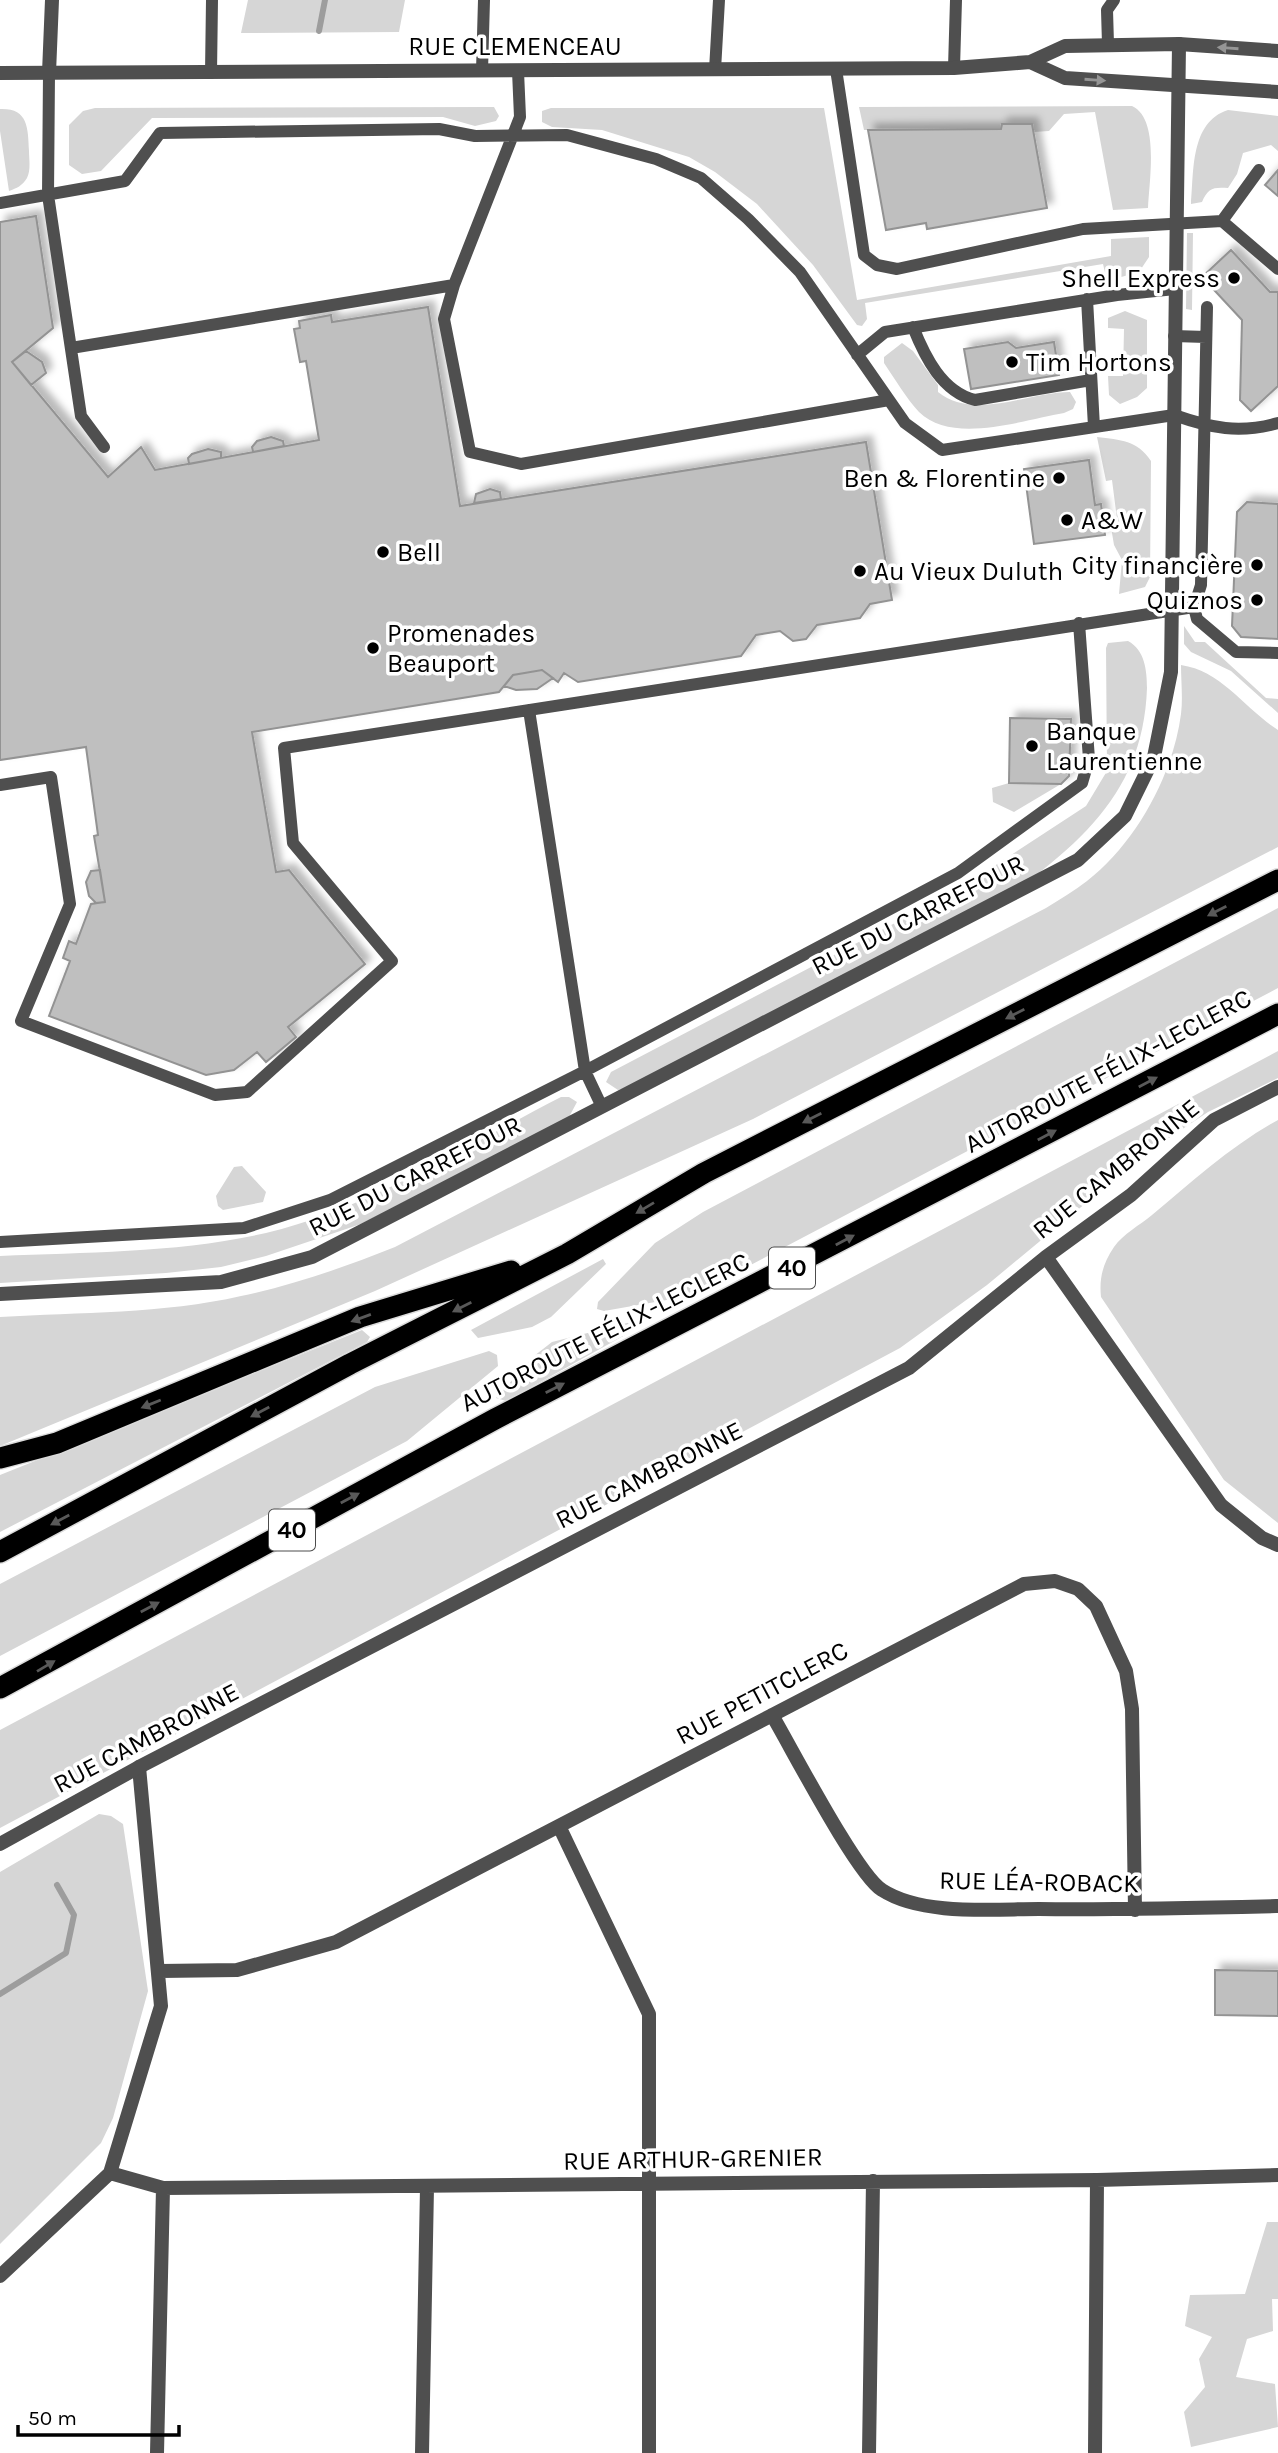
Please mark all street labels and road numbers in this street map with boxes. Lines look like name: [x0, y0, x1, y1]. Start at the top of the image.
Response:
street label: RUE CLEMENCEAU: [408, 31, 622, 62]
street label: RUE DU CARREFOUR: [806, 848, 1030, 982]
street label: AUTOROUTE FÉLIX-LECLERC: [959, 981, 1257, 1160]
street label: RUE CAMBRONNE: [1026, 1092, 1206, 1246]
street label: RUE DU CARREFOUR: [303, 1109, 527, 1243]
street label: AUTOROUTE FÉLIX-LECLERC: [455, 1245, 755, 1418]
road number: 40: [769, 1248, 815, 1288]
street label: RUE CAMBRONNE: [550, 1415, 748, 1535]
road number: 40: [269, 1510, 315, 1550]
street label: RUE PETITCLERC: [671, 1635, 853, 1751]
street label: RUE CAMBRONNE: [48, 1676, 244, 1800]
street label: RUE LÉA-ROBACK: [939, 1864, 1139, 1899]
street label: RUE ARTHUR-GRENIER: [563, 2141, 823, 2177]

